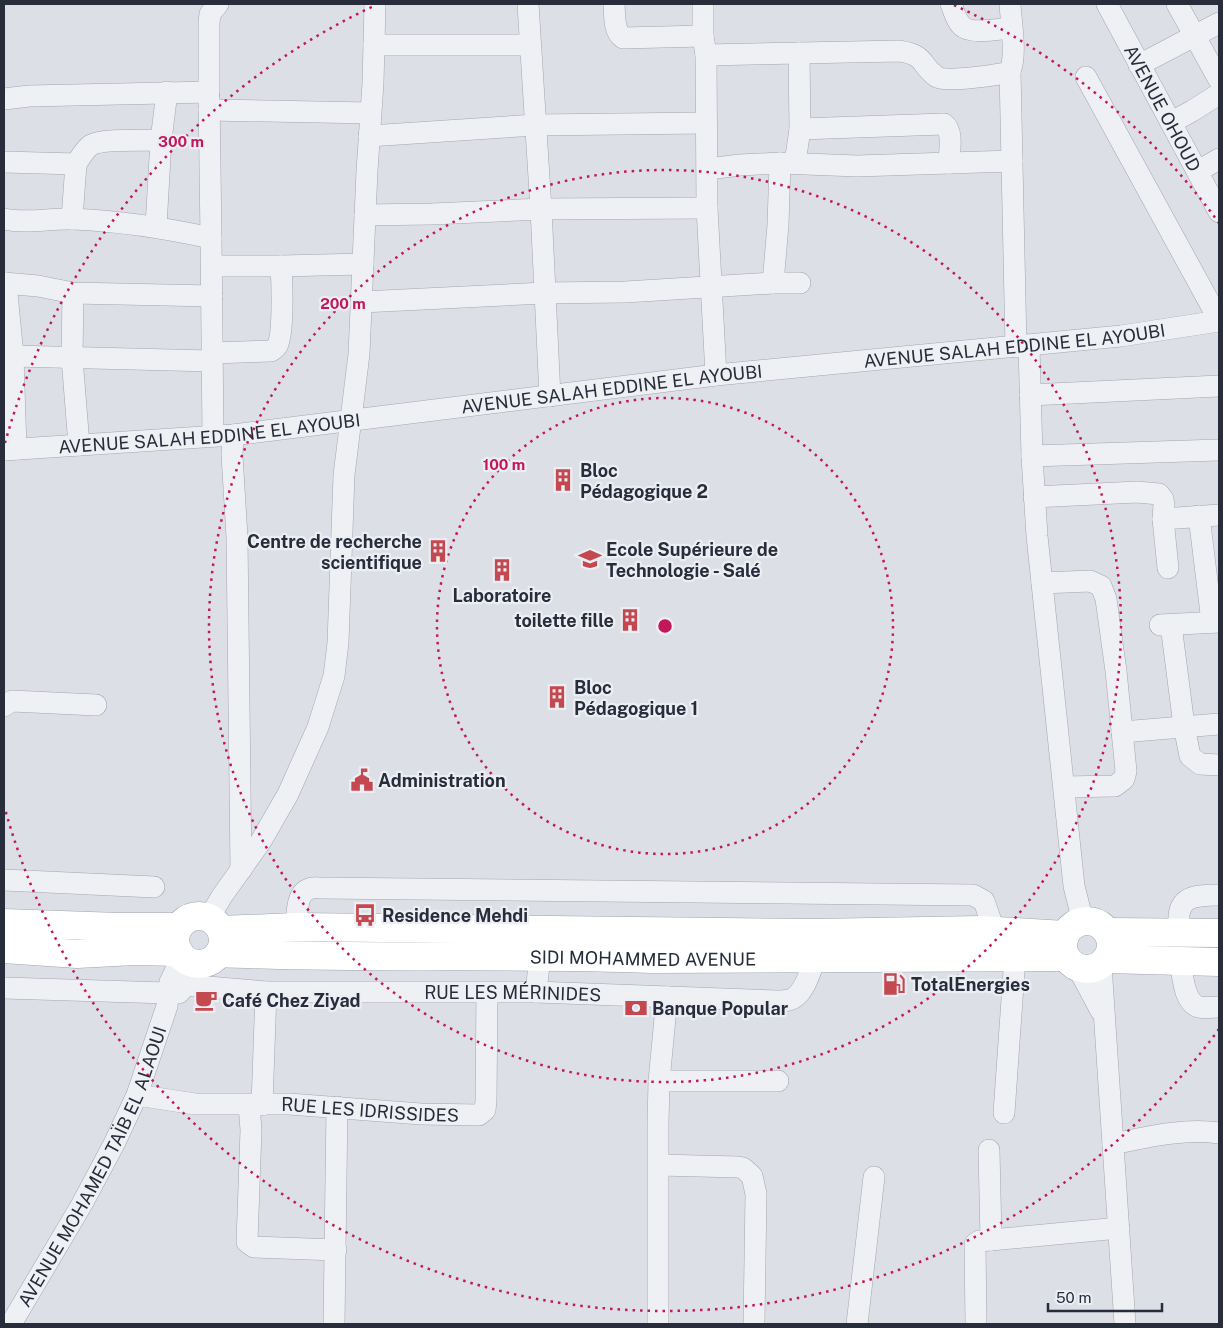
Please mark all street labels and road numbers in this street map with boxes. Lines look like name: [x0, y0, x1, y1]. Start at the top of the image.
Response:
street label: AVENUE OHOUD: [1120, 41, 1206, 175]
street label: AVENUE SALAH EDDINE EL AYOUBI: [862, 319, 1167, 371]
street label: AVENUE SALAH EDDINE EL AYOUBI: [460, 360, 763, 417]
street label: AVENUE SALAH EDDINE EL AYOUBI: [58, 409, 361, 457]
street label: SIDI MOHAMMED AVENUE: [530, 946, 756, 970]
street label: RUE LES MÉRINIDES: [424, 981, 602, 1005]
street label: AVENUE MOHAMED TAÏB EL ALAOUI: [13, 1023, 170, 1310]
street label: RUE LES IDRISSIDES: [281, 1094, 459, 1125]

